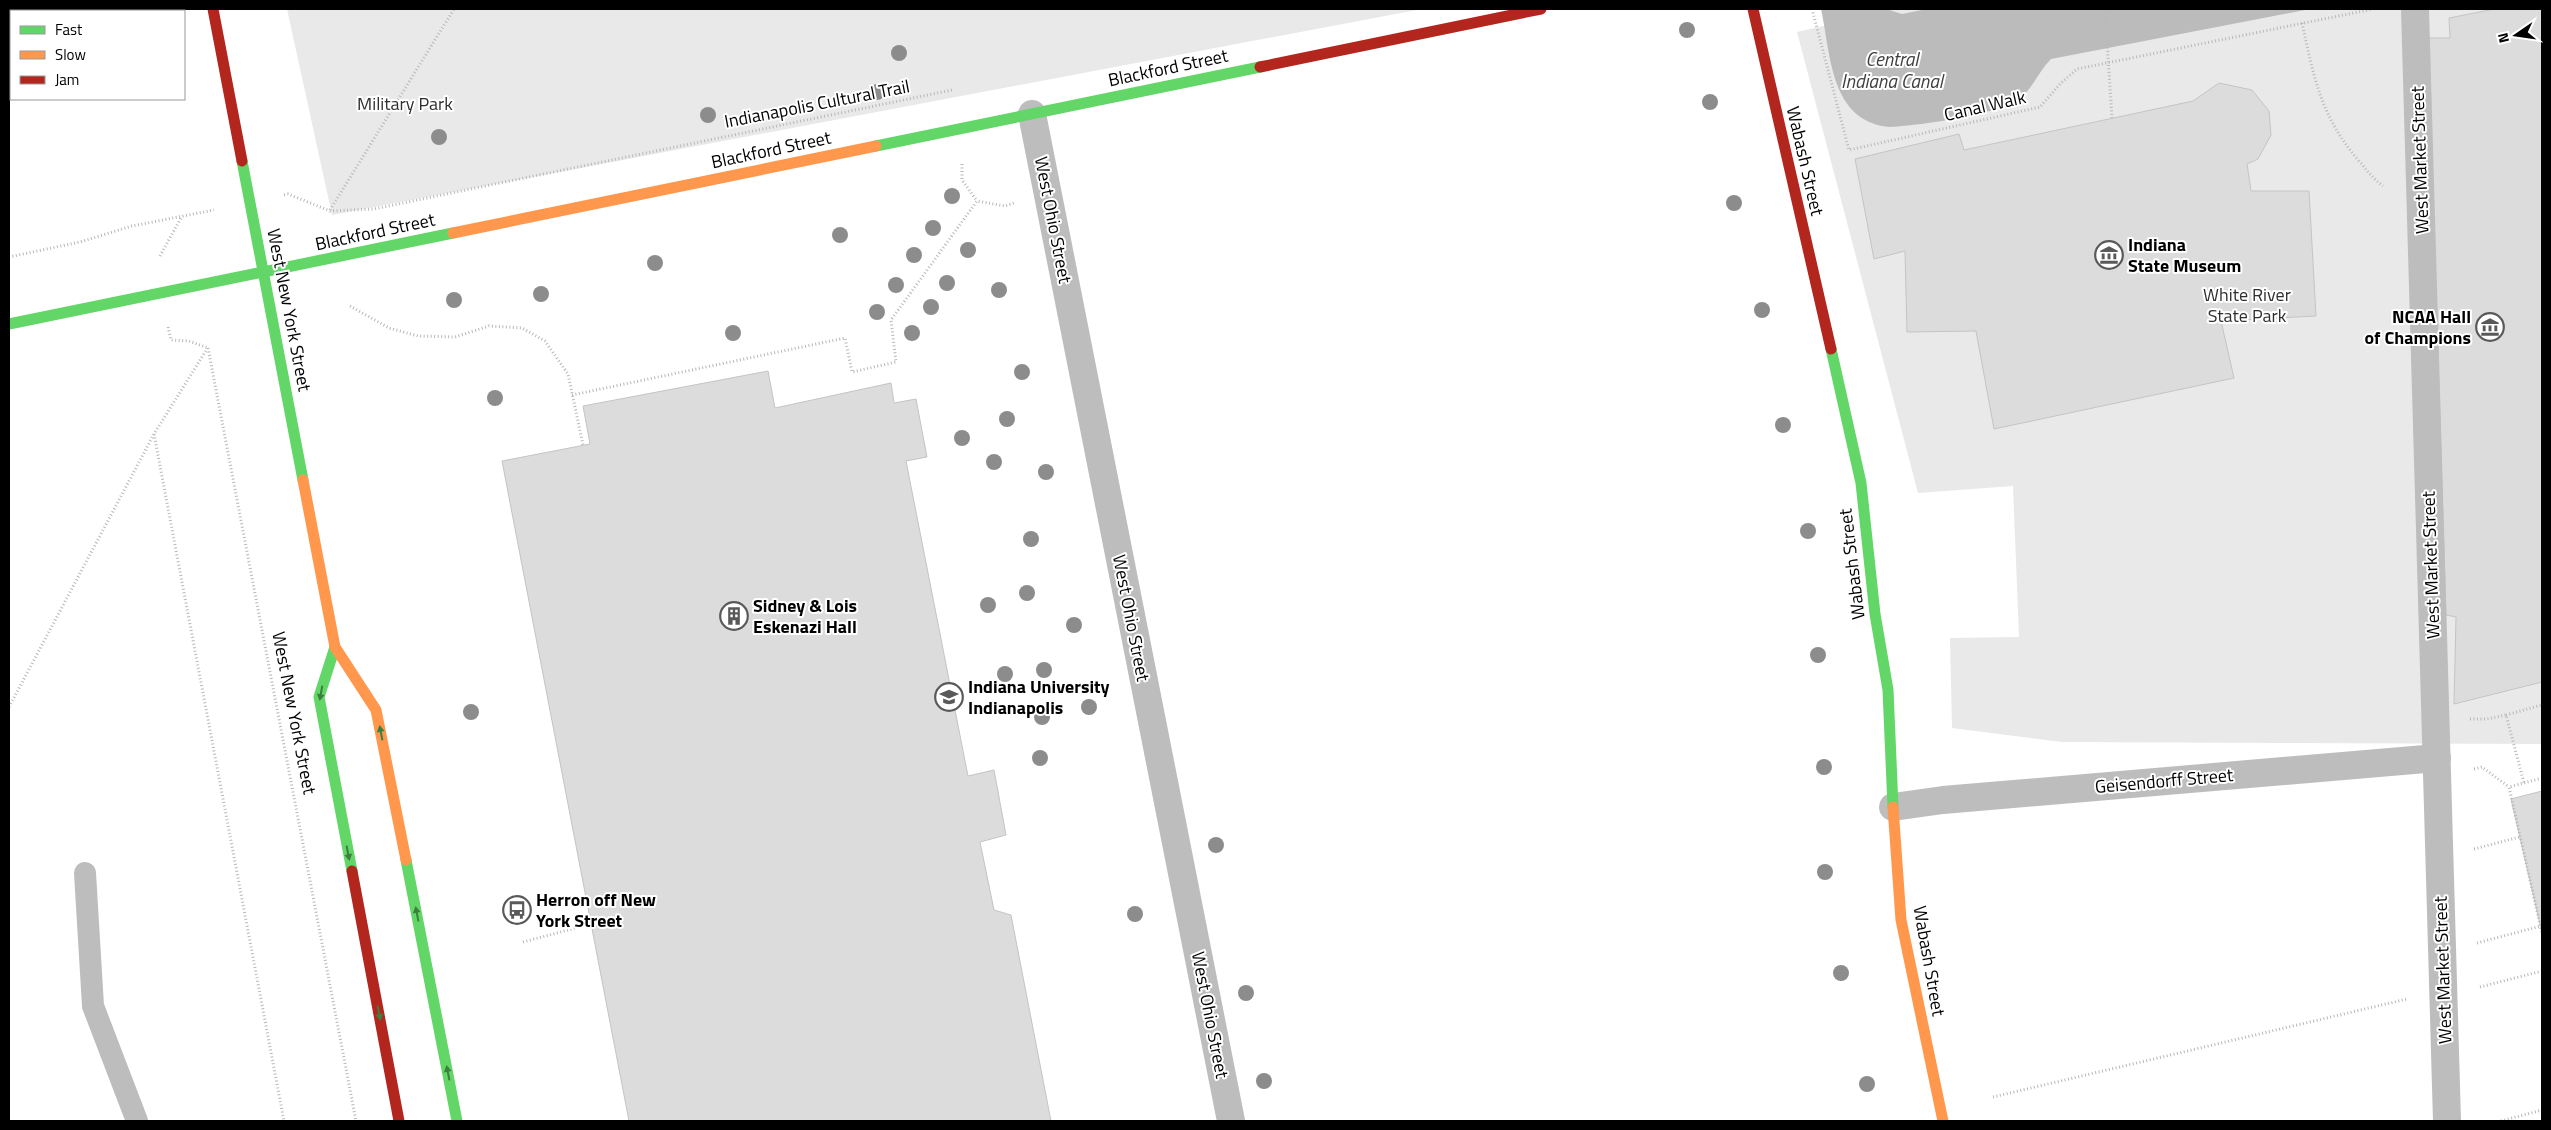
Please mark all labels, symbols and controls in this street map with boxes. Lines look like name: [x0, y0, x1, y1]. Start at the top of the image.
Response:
legend: [10, 10, 185, 100]
north arrow: [2491, 10, 2541, 60]
text: Fast: [55, 18, 83, 41]
text: N: [2492, 31, 2514, 45]
street label: Blackford Street: [1105, 41, 1231, 93]
text: Slow: [55, 43, 86, 66]
water label: Central Indiana Canal: [1841, 44, 1945, 95]
text: Jam: [55, 68, 79, 91]
street label: Indianapolis Cultural Trail: [722, 72, 912, 135]
street label: Canal Walk: [1941, 83, 2029, 128]
street label: West Market Street: [2403, 85, 2436, 234]
park label: Military Park: [357, 90, 453, 117]
street label: Wabash Street: [1780, 103, 1831, 219]
street label: Blackford Street: [708, 123, 834, 175]
street label: West Ohio Street: [1028, 154, 1079, 286]
street label: Blackford Street: [312, 205, 438, 257]
street label: West New York Street: [260, 226, 319, 394]
place label: Indiana State Museum: [2128, 231, 2241, 279]
museum icon: Indiana State Museum: [2094, 240, 2124, 270]
park label: White River State Park: [2203, 281, 2291, 329]
place label: NCAA Hall of Champions: [2365, 303, 2471, 351]
museum icon: NCAA Hall of Champions: [2475, 312, 2505, 342]
street label: West Market Street: [2414, 490, 2447, 639]
street label: Wabash Street: [1831, 506, 1872, 621]
street label: West Ohio Street: [1106, 552, 1157, 684]
place label: Sidney & Lois Eskenazi Hall: [753, 592, 857, 640]
building icon: Sidney & Lois Eskenazi Hall: [719, 601, 749, 631]
street label: West New York Street: [265, 629, 324, 797]
place label: Indiana University Indianapolis: [968, 673, 1110, 721]
school or university icon: Indiana University Indianapolis: [934, 682, 964, 712]
one-way arrow: [317, 686, 325, 702]
one-way arrow: [377, 726, 385, 741]
street label: Geisendorff Street: [2094, 761, 2235, 800]
one-way arrow: [345, 845, 353, 861]
place label: Herron off New York Street: [536, 886, 656, 934]
bus stop icon: Herron off New York Street: [502, 895, 532, 925]
street label: West Market Street: [2426, 895, 2459, 1044]
street label: Wabash Street: [1907, 904, 1953, 1019]
one-way arrow: [412, 905, 420, 921]
street label: West Ohio Street: [1185, 949, 1236, 1081]
one-way arrow: [375, 1005, 383, 1021]
one-way arrow: [443, 1065, 451, 1081]

